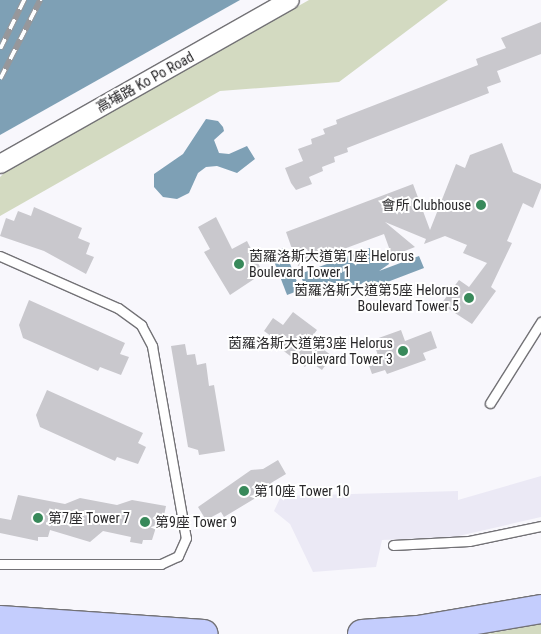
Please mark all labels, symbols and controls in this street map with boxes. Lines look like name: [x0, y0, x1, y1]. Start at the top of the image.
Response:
street label: 高埔路 Ko Po Road: [93, 48, 197, 116]
place label: 會所 Clubhouse: [381, 197, 471, 213]
marker: 會所 Clubhouse: [475, 199, 487, 211]
place label: 茵羅洛斯大道第1座 Helorus Boulevard Tower 1: [249, 248, 414, 280]
marker: 茵羅洛斯大道第1座 Helorus Boulevard Tower 1: [233, 258, 245, 270]
place label: 茵羅洛斯大道第5座 Helorus Boulevard Tower 5: [294, 282, 459, 314]
marker: 茵羅洛斯大道第5座 Helorus Boulevard Tower 5: [463, 292, 475, 304]
place label: 茵羅洛斯大道第3座 Helorus Boulevard Tower 3: [228, 335, 393, 368]
marker: 茵羅洛斯大道第3座 Helorus Boulevard Tower 3: [397, 345, 409, 357]
place label: 第10座 Tower 10: [254, 483, 350, 499]
marker: 第10座 Tower 10: [238, 485, 250, 497]
place label: 第7座 Tower 7: [48, 510, 130, 526]
marker: 第7座 Tower 7: [32, 512, 44, 524]
place label: 第9座 Tower 9: [155, 514, 237, 530]
marker: 第9座 Tower 9: [139, 516, 151, 528]

